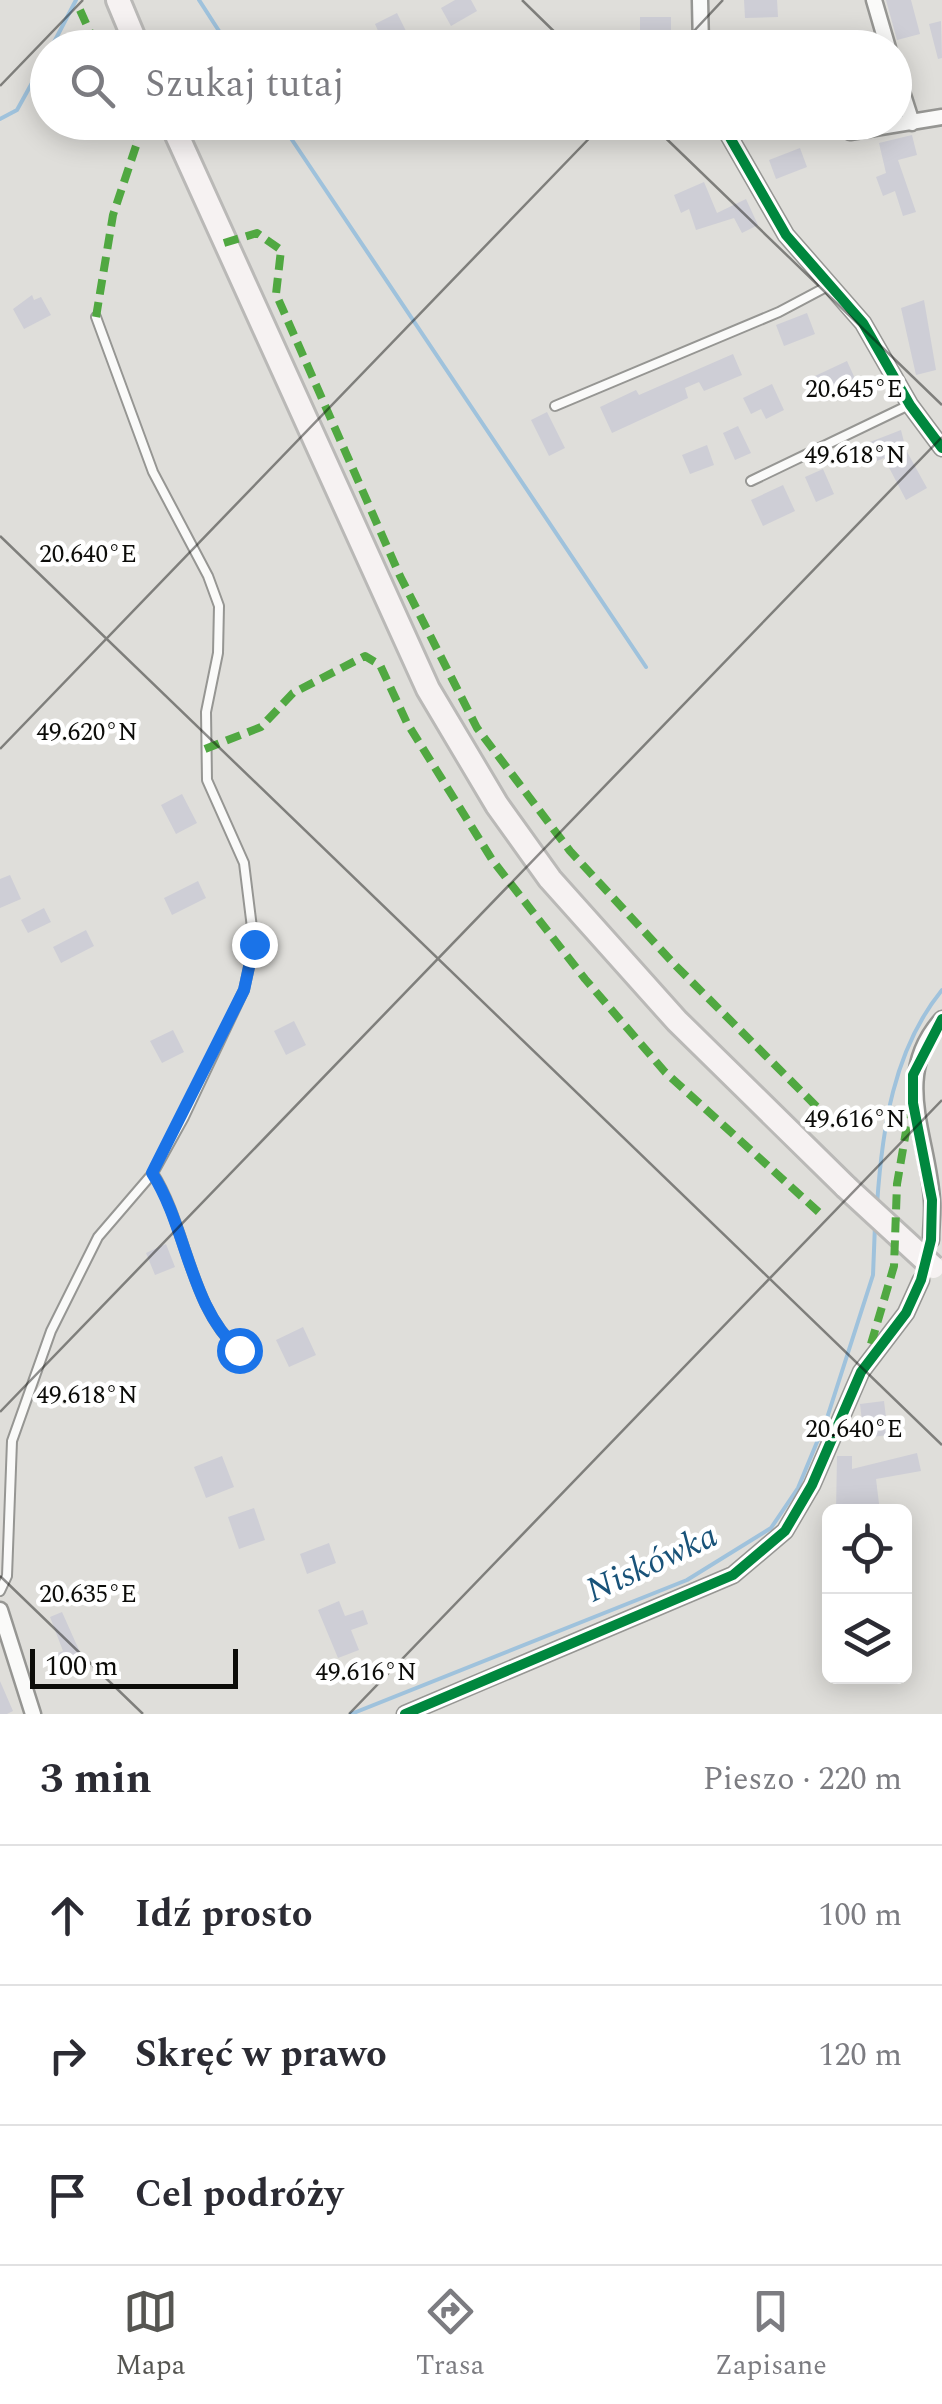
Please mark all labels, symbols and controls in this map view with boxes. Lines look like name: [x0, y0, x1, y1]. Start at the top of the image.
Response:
search box: [30, 30, 912, 140]
text: Szukaj tutaj: [145, 56, 345, 114]
icon: search: [65, 58, 120, 113]
text: 20.645°E: [805, 371, 903, 409]
text: 49.618°N: [804, 437, 906, 475]
text: 20.640°E: [39, 536, 137, 574]
text: 49.620°N: [36, 714, 138, 752]
route end: [232, 922, 278, 968]
text: 49.616°N: [804, 1101, 906, 1139]
route start: [217, 1328, 263, 1374]
text: 49.618°N: [36, 1377, 138, 1415]
text: 20.640°E: [805, 1411, 903, 1449]
map controls: [822, 1504, 912, 1684]
button: locate: [822, 1504, 912, 1594]
water label: Niskówka: [577, 1510, 727, 1617]
text: 20.635°E: [39, 1576, 137, 1614]
button: layers: [822, 1594, 912, 1684]
scale bar: [30, 1644, 238, 1688]
text: 100 m: [45, 1645, 118, 1688]
text: 49.616°N: [315, 1654, 417, 1692]
text: 3 min: [40, 1748, 152, 1811]
text: Pieszo · 220 m: [703, 1755, 902, 1804]
text: Idź prosto: [135, 1886, 312, 1944]
icon: ahead: [40, 1888, 95, 1943]
text: 100 m: [818, 1891, 902, 1940]
text: Skręć w prawo: [135, 2026, 387, 2084]
icon: right: [40, 2028, 95, 2083]
text: 120 m: [818, 2031, 902, 2080]
text: Cel podróży: [135, 2166, 343, 2224]
icon: arrive: [40, 2168, 95, 2223]
tab: Mapa: [115, 2284, 185, 2387]
tab: Trasa: [416, 2284, 485, 2387]
tab: Zapisane: [715, 2284, 827, 2387]

